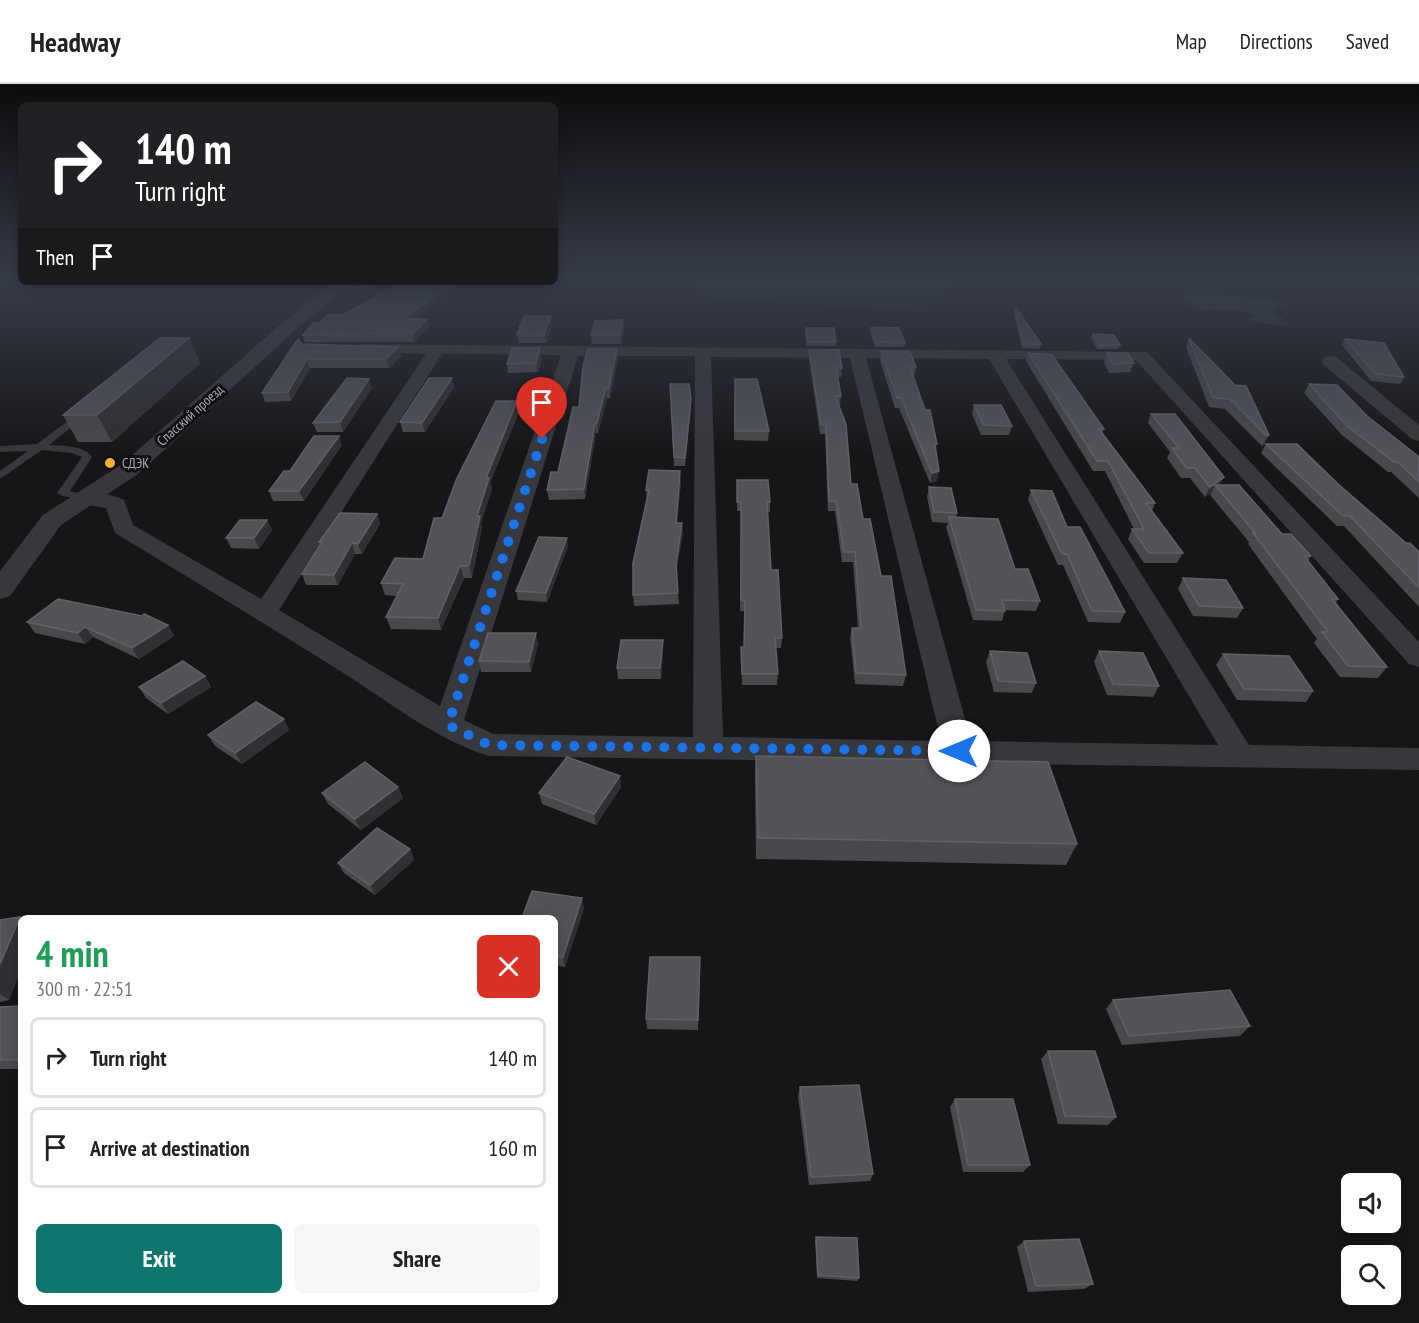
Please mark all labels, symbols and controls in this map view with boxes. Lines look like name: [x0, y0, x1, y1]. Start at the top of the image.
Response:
text: Headway: [30, 23, 120, 60]
text: Map: [1176, 28, 1207, 55]
text: Directions: [1240, 28, 1313, 55]
text: Saved: [1346, 28, 1389, 55]
text: 140 m: [135, 121, 232, 176]
icon: right: [36, 126, 114, 204]
text: Turn right: [135, 174, 226, 208]
icon: arrive: [86, 240, 119, 273]
text: Then: [36, 243, 74, 271]
pin: [516, 377, 567, 439]
street label: Спасский проезд: [153, 380, 227, 450]
icon: arrive: [525, 386, 558, 419]
place label: СДЭК: [122, 454, 149, 472]
marker: СДЭК: [103, 456, 117, 470]
position arrow: [927, 719, 991, 783]
text: 4 min: [36, 930, 109, 977]
button: close: [477, 935, 540, 998]
text: 300 m · 22:51: [36, 976, 133, 1002]
icon: right: [39, 1041, 72, 1074]
text: Turn right: [90, 1044, 167, 1072]
text: 140 m: [488, 1044, 537, 1072]
icon: arrive: [39, 1131, 72, 1164]
text: Arrive at destination: [90, 1134, 250, 1162]
text: 160 m: [488, 1134, 537, 1162]
map controls: [1341, 1173, 1401, 1305]
button: sound: [1341, 1173, 1401, 1233]
button: Exit: [36, 1224, 282, 1293]
button: Share: [294, 1224, 540, 1293]
button: search: [1341, 1245, 1401, 1305]

